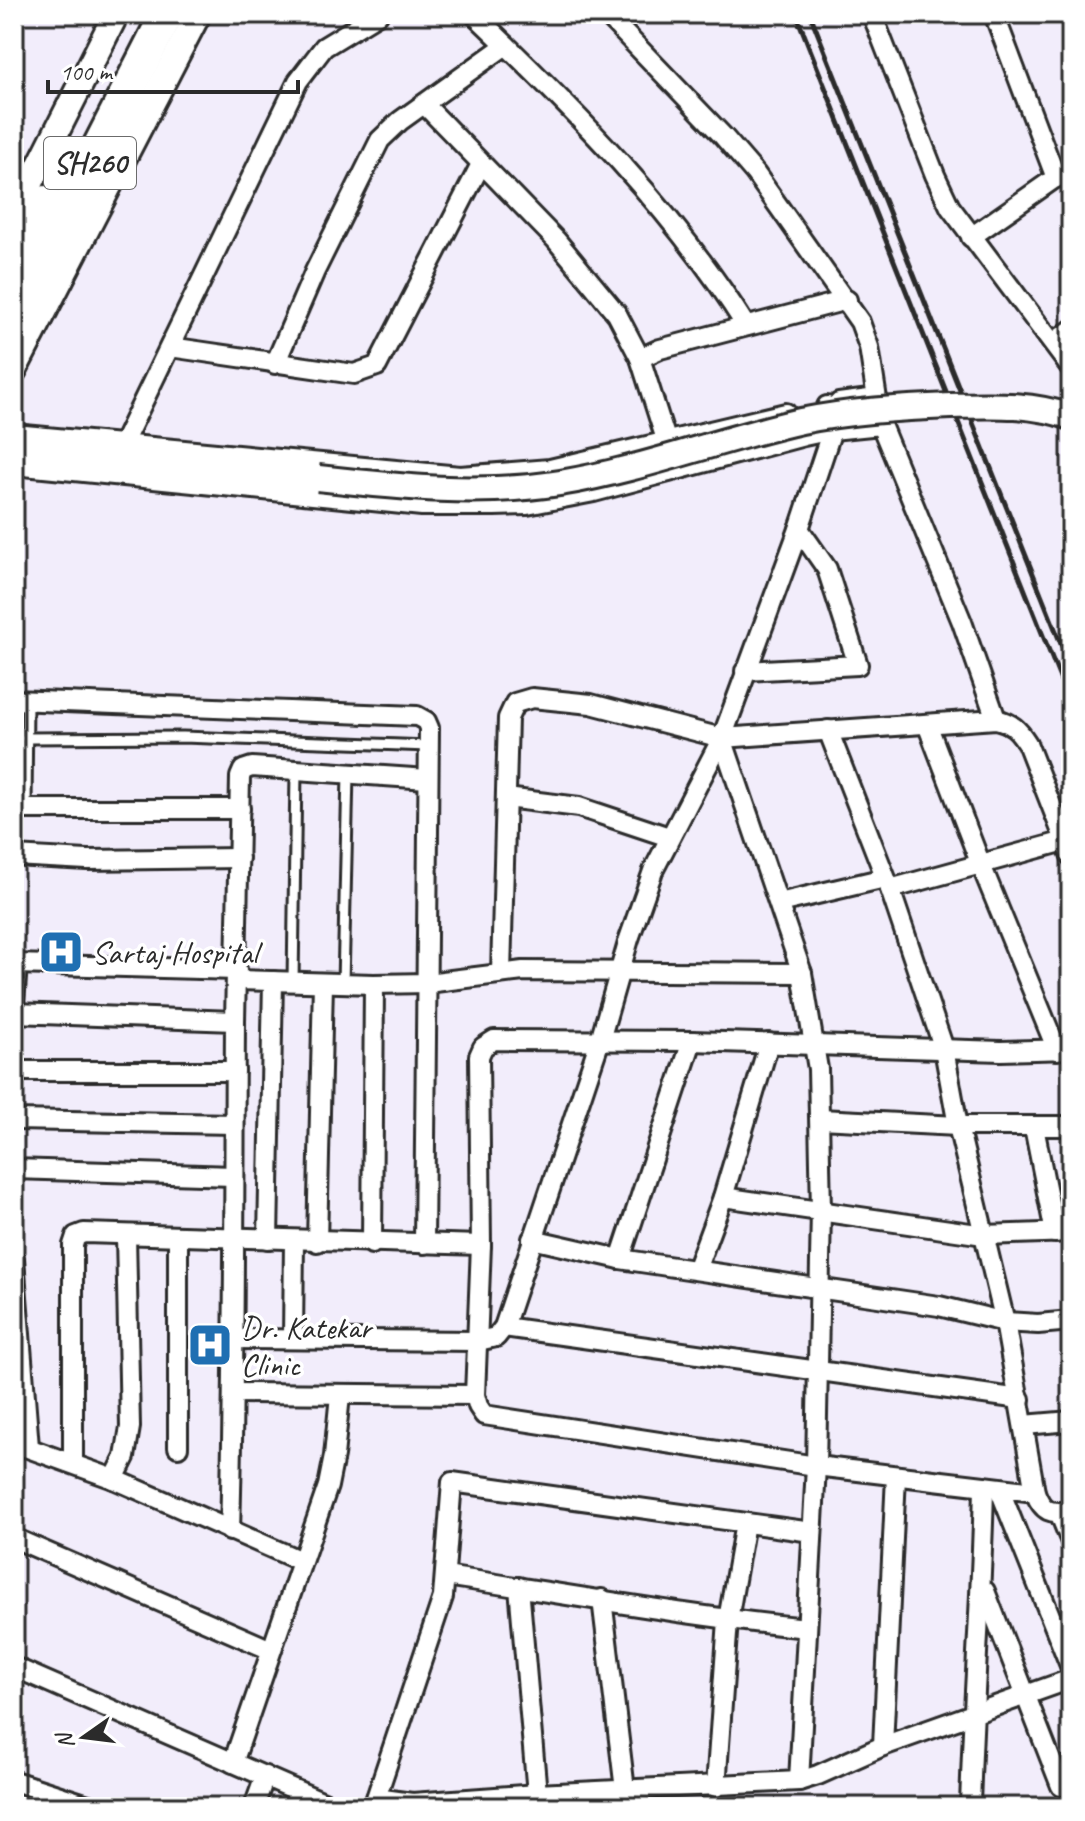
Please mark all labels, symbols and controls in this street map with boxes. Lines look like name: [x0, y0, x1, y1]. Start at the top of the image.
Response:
scale bar: [48, 44, 298, 94]
text: 100 m: [60, 57, 114, 87]
road number: SH260: [44, 137, 136, 189]
hospital icon: Sartaj Hospital: [37, 928, 85, 976]
place label: Sartaj Hospital: [92, 932, 263, 973]
place label: Dr. Katekar Clinic: [241, 1307, 374, 1385]
hospital icon: Dr. Katekar Clinic: [186, 1321, 234, 1369]
north arrow: [44, 1697, 124, 1777]
text: N: [50, 1728, 81, 1752]

